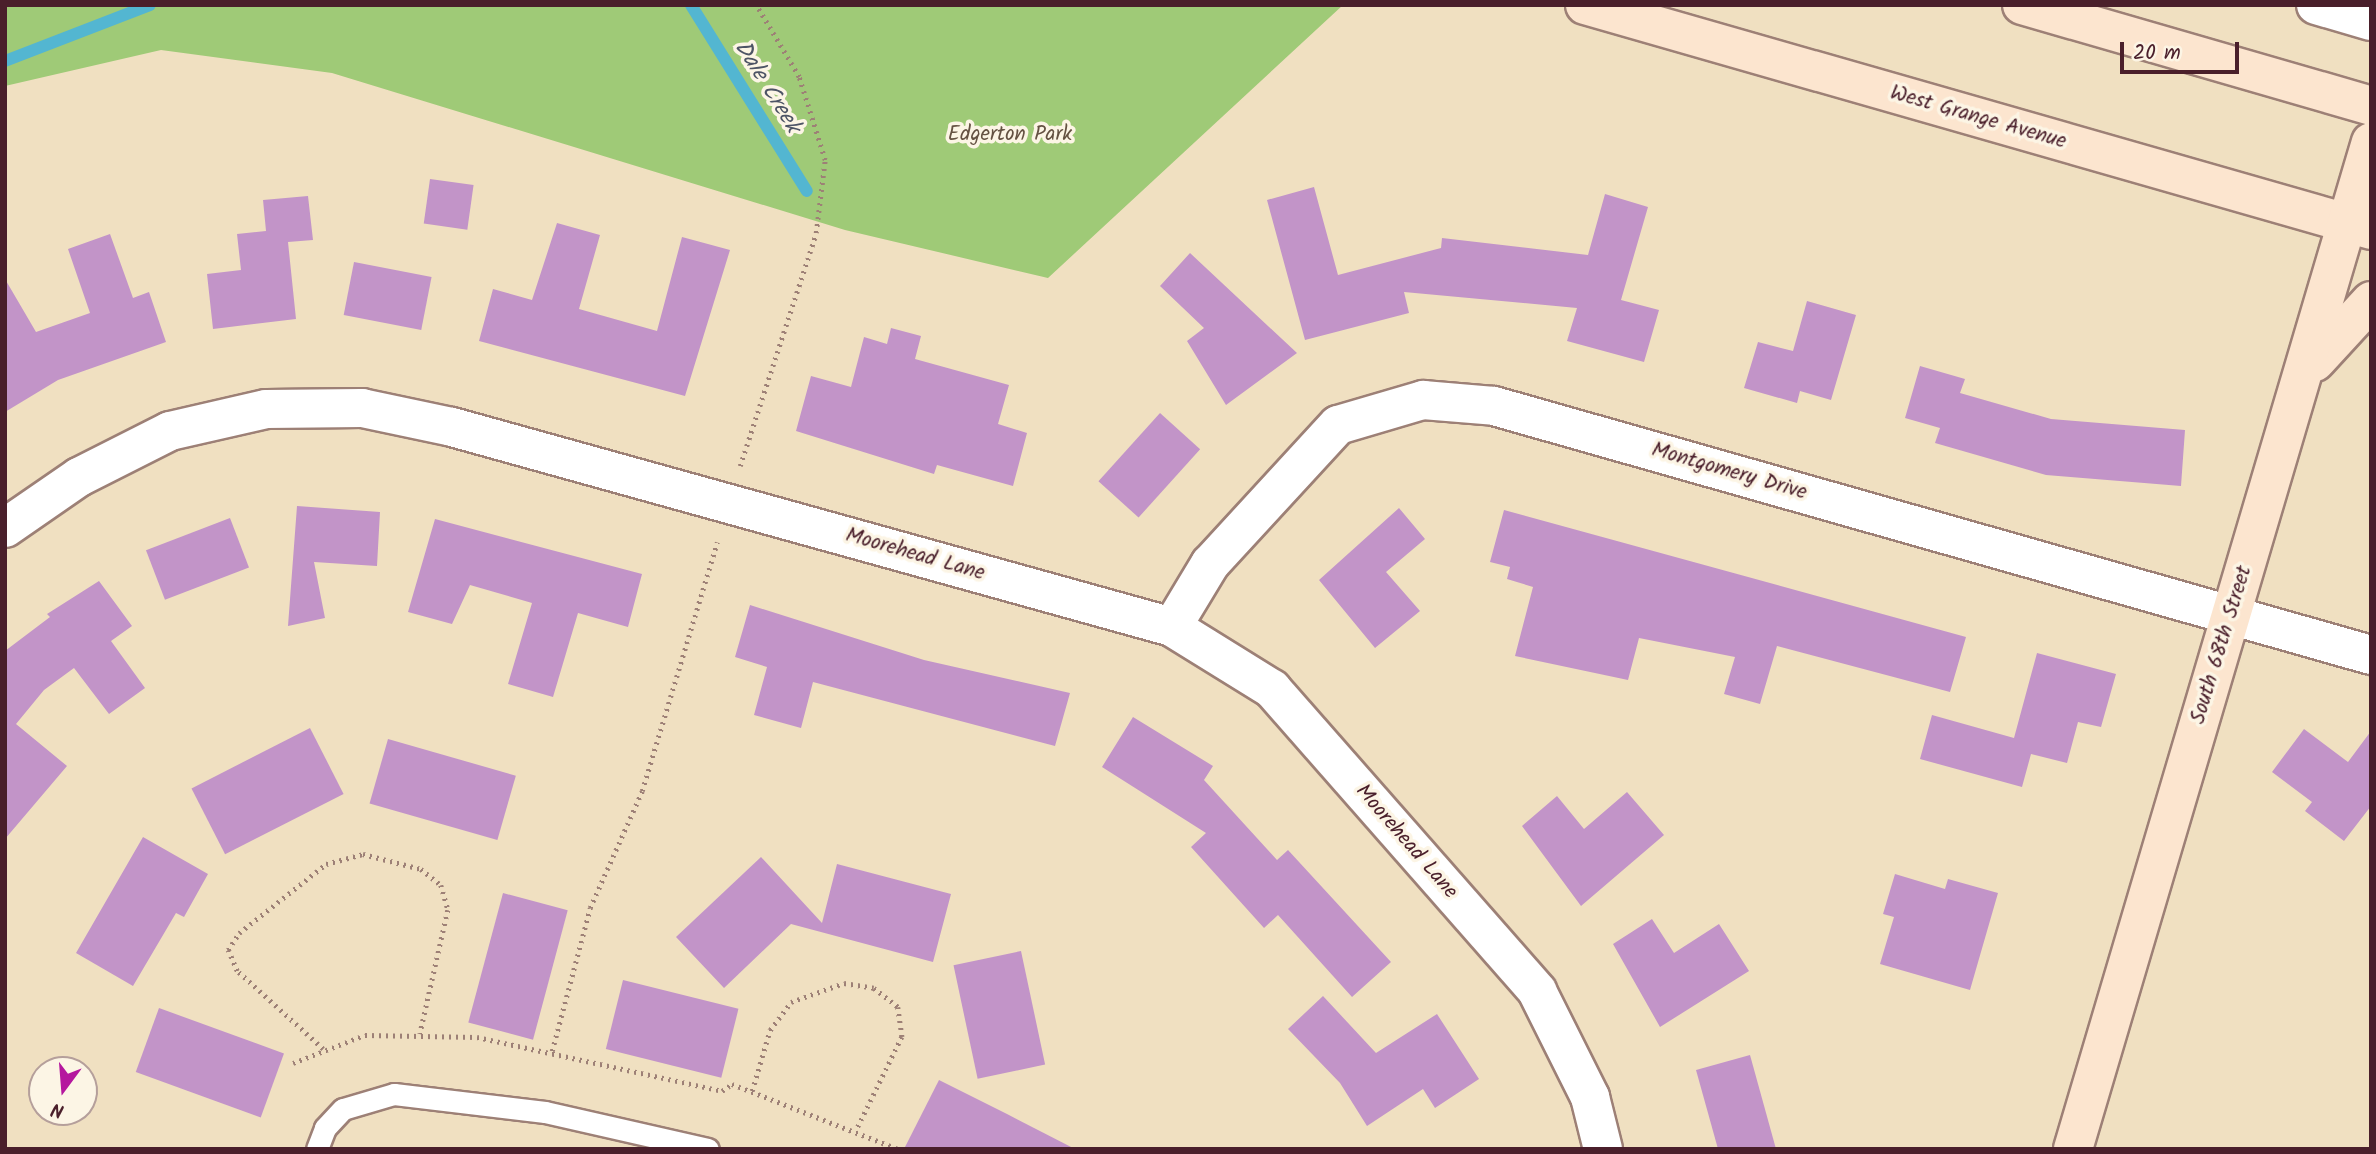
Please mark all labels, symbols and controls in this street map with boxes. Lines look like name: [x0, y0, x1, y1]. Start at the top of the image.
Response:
scale bar: [2124, 28, 2243, 72]
water label: Dale Creek: [728, 36, 806, 138]
text: 20 m: [2133, 37, 2181, 70]
street label: West Grange Avenue: [1887, 81, 2069, 155]
park label: Edgerton Park: [948, 122, 1072, 148]
street label: Montgomery Drive: [1649, 438, 1809, 506]
street label: Moorehead Lane: [843, 523, 987, 587]
street label: South 68th Street: [2186, 563, 2258, 727]
street label: Moorehead Lane: [1349, 780, 1463, 904]
north arrow: [28, 1056, 98, 1126]
text: N: [48, 1093, 68, 1125]

